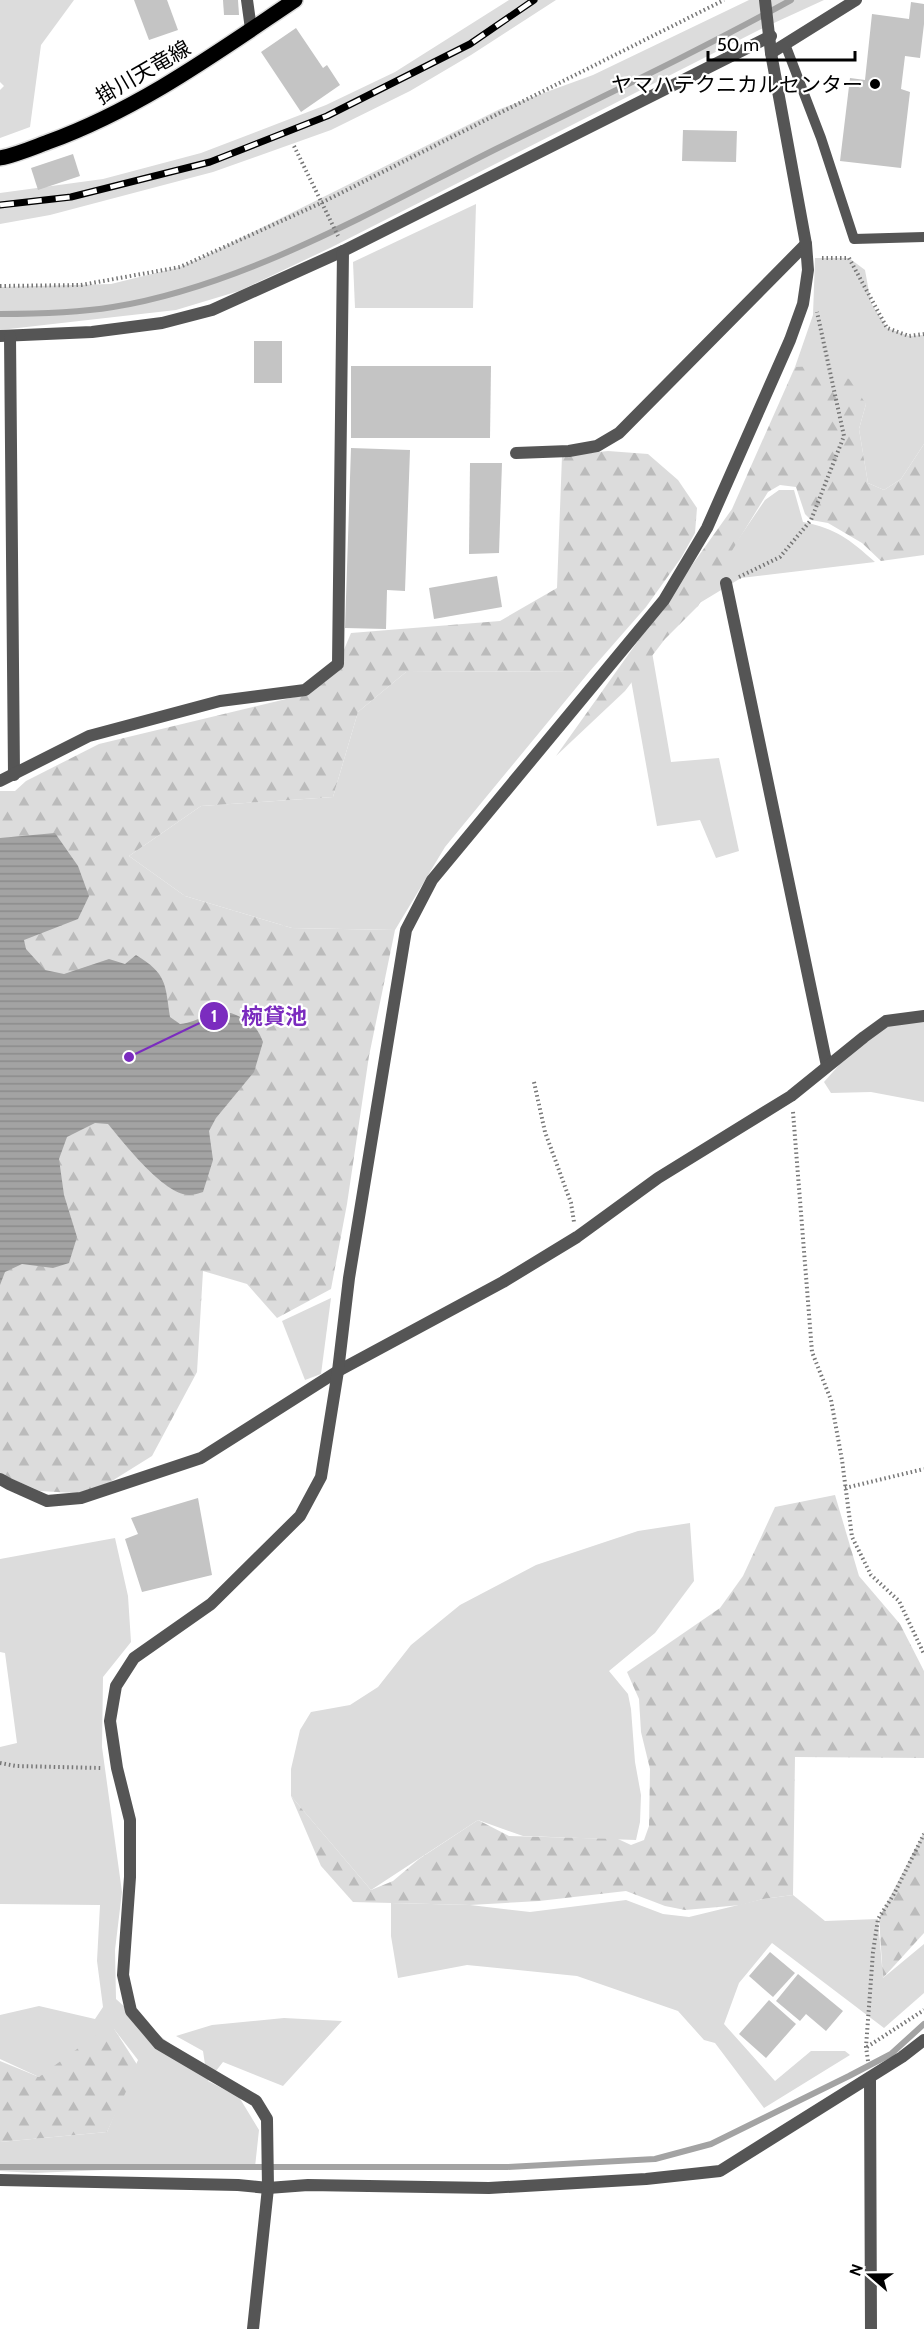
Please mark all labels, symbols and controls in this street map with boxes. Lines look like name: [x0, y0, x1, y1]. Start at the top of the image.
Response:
scale bar: [708, 24, 855, 62]
text: 50 m: [717, 34, 759, 56]
street label: 掛川天竜線: [91, 35, 195, 109]
place label: ヤマハテクニカルセンター: [611, 72, 863, 97]
marker: ヤマハテクニカルセンター: [868, 77, 882, 91]
callout: 椀貸池: [199, 996, 319, 1036]
text: 椀貸池: [241, 1003, 307, 1030]
text: 1: [211, 1005, 217, 1027]
north arrow: [840, 2245, 900, 2305]
text: N: [846, 2261, 867, 2279]

